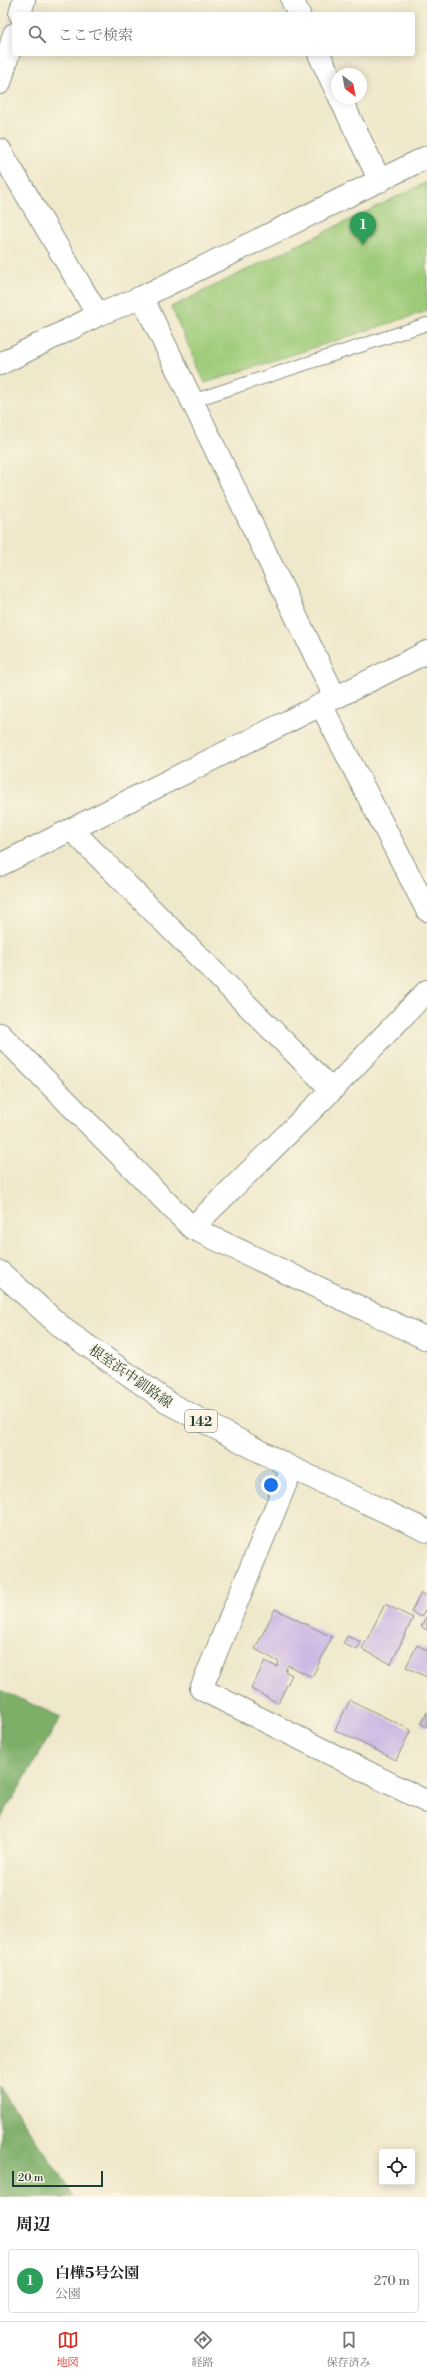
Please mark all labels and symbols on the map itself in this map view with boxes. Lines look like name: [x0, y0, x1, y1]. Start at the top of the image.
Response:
north arrow: [331, 68, 367, 104]
pin: 1: [350, 212, 376, 245]
street label: 根室浜中釧路線: [85, 1341, 176, 1412]
road number: 142: [185, 1410, 217, 1432]
your location: [261, 1475, 281, 1495]
scale bar: [12, 2169, 103, 2188]

